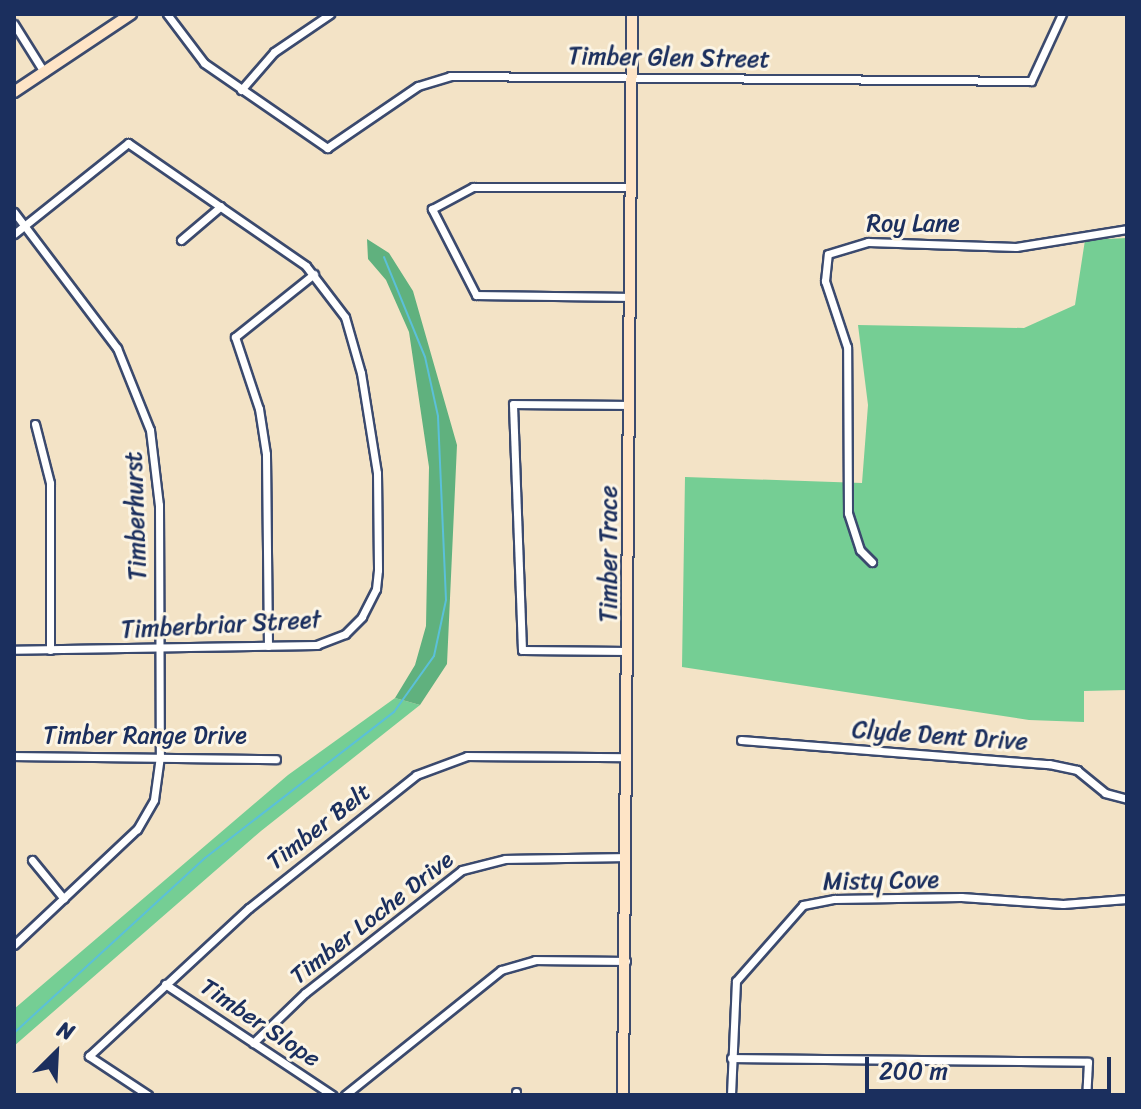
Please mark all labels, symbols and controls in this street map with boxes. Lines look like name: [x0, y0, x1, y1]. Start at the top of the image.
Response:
street label: Timber Glen Street: [567, 42, 771, 74]
street label: Roy Lane: [866, 210, 960, 238]
street label: Timberhurst: [119, 451, 153, 581]
street label: Timber Trace: [595, 485, 623, 623]
street label: Timberbriar Street: [120, 605, 322, 645]
street label: Clyde Dent Drive: [851, 715, 1029, 757]
street label: Timber Range Drive: [43, 722, 247, 750]
street label: Timber Belt: [261, 777, 377, 877]
street label: Timber Loche Drive: [284, 845, 460, 991]
street label: Misty Cove: [822, 866, 940, 896]
street label: Timber Slope: [194, 972, 326, 1074]
text: N: [51, 1010, 81, 1052]
north arrow: [16, 1013, 96, 1093]
scale bar: [869, 1041, 1115, 1091]
text: 200 m: [879, 1050, 948, 1092]

